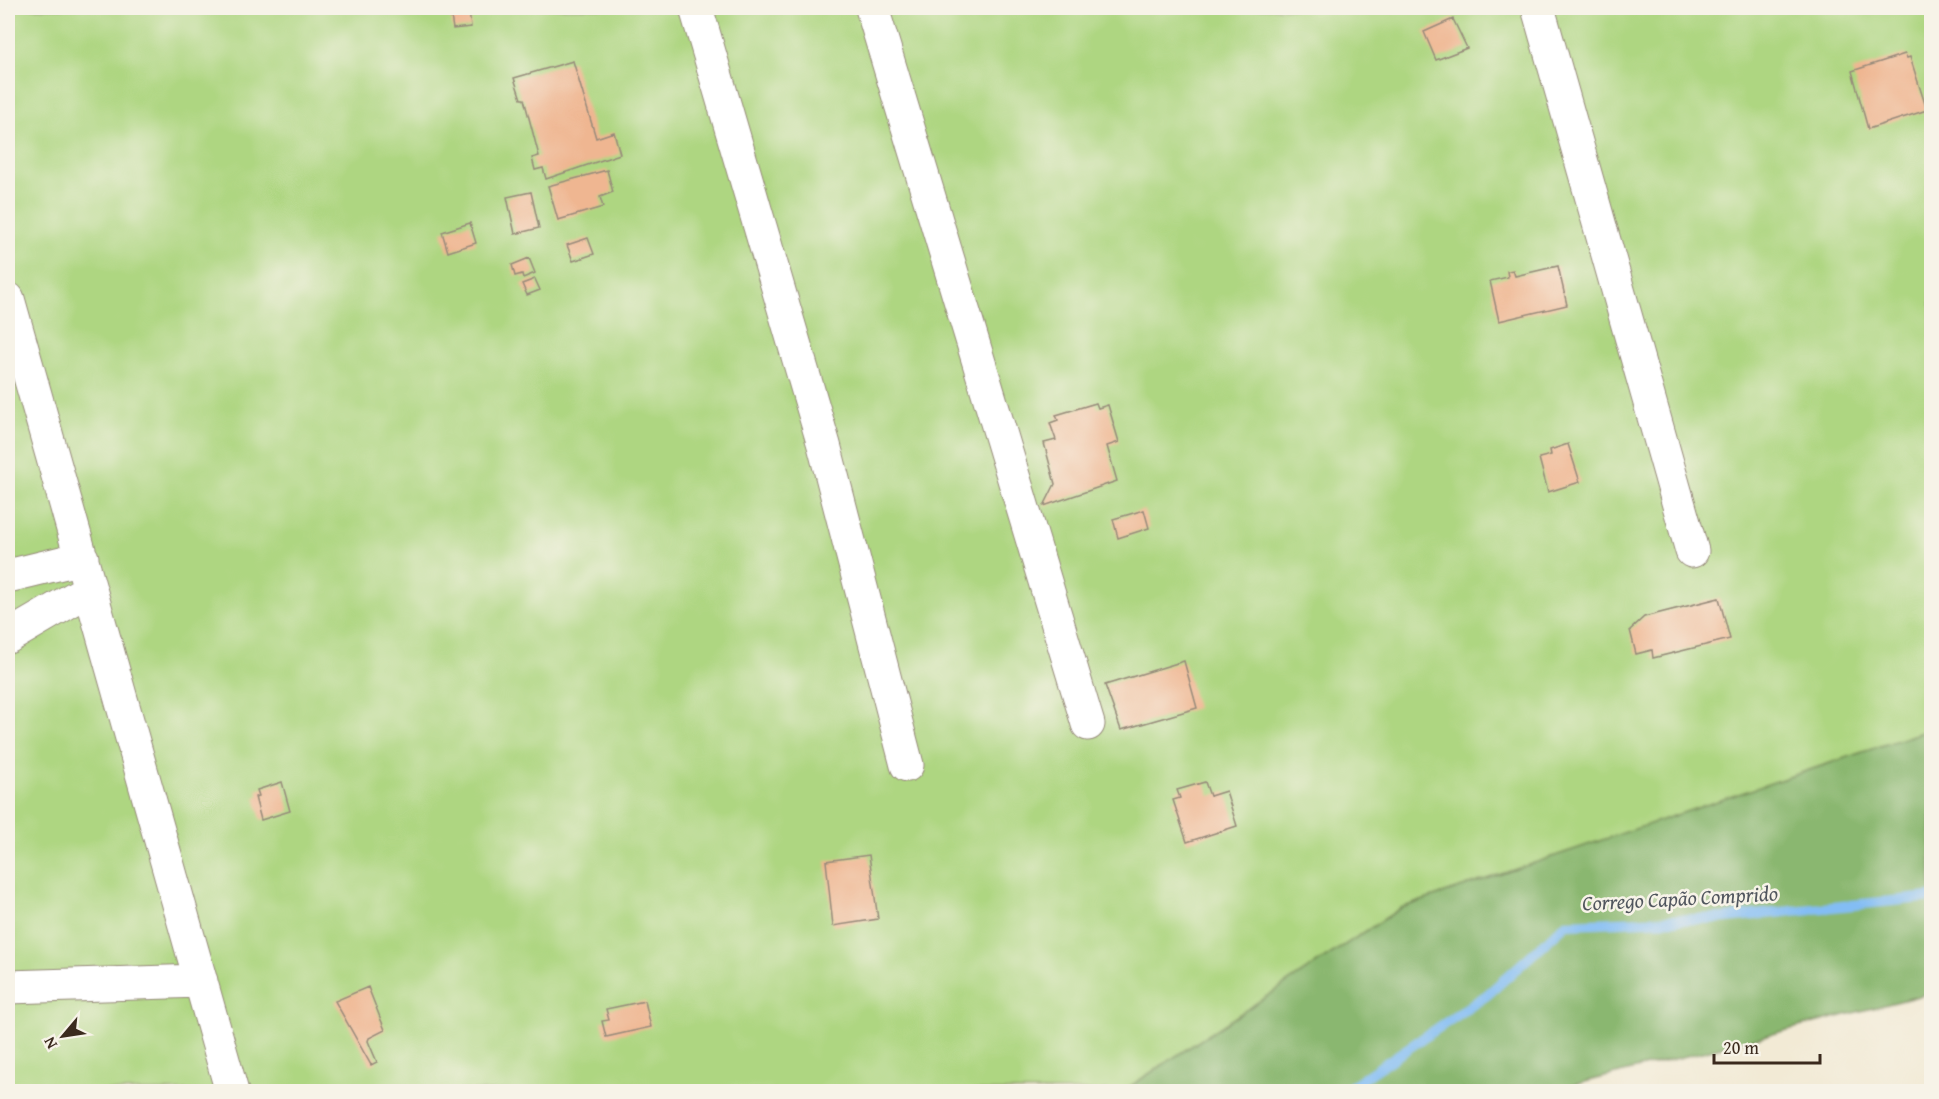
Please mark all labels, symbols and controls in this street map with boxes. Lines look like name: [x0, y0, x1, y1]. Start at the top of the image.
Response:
water label: Corrego Capão Comprido: [1581, 877, 1779, 919]
north arrow: [33, 1006, 93, 1066]
scale bar: [1714, 1027, 1820, 1065]
text: N: [37, 1033, 63, 1054]
text: 20 m: [1723, 1034, 1759, 1061]

